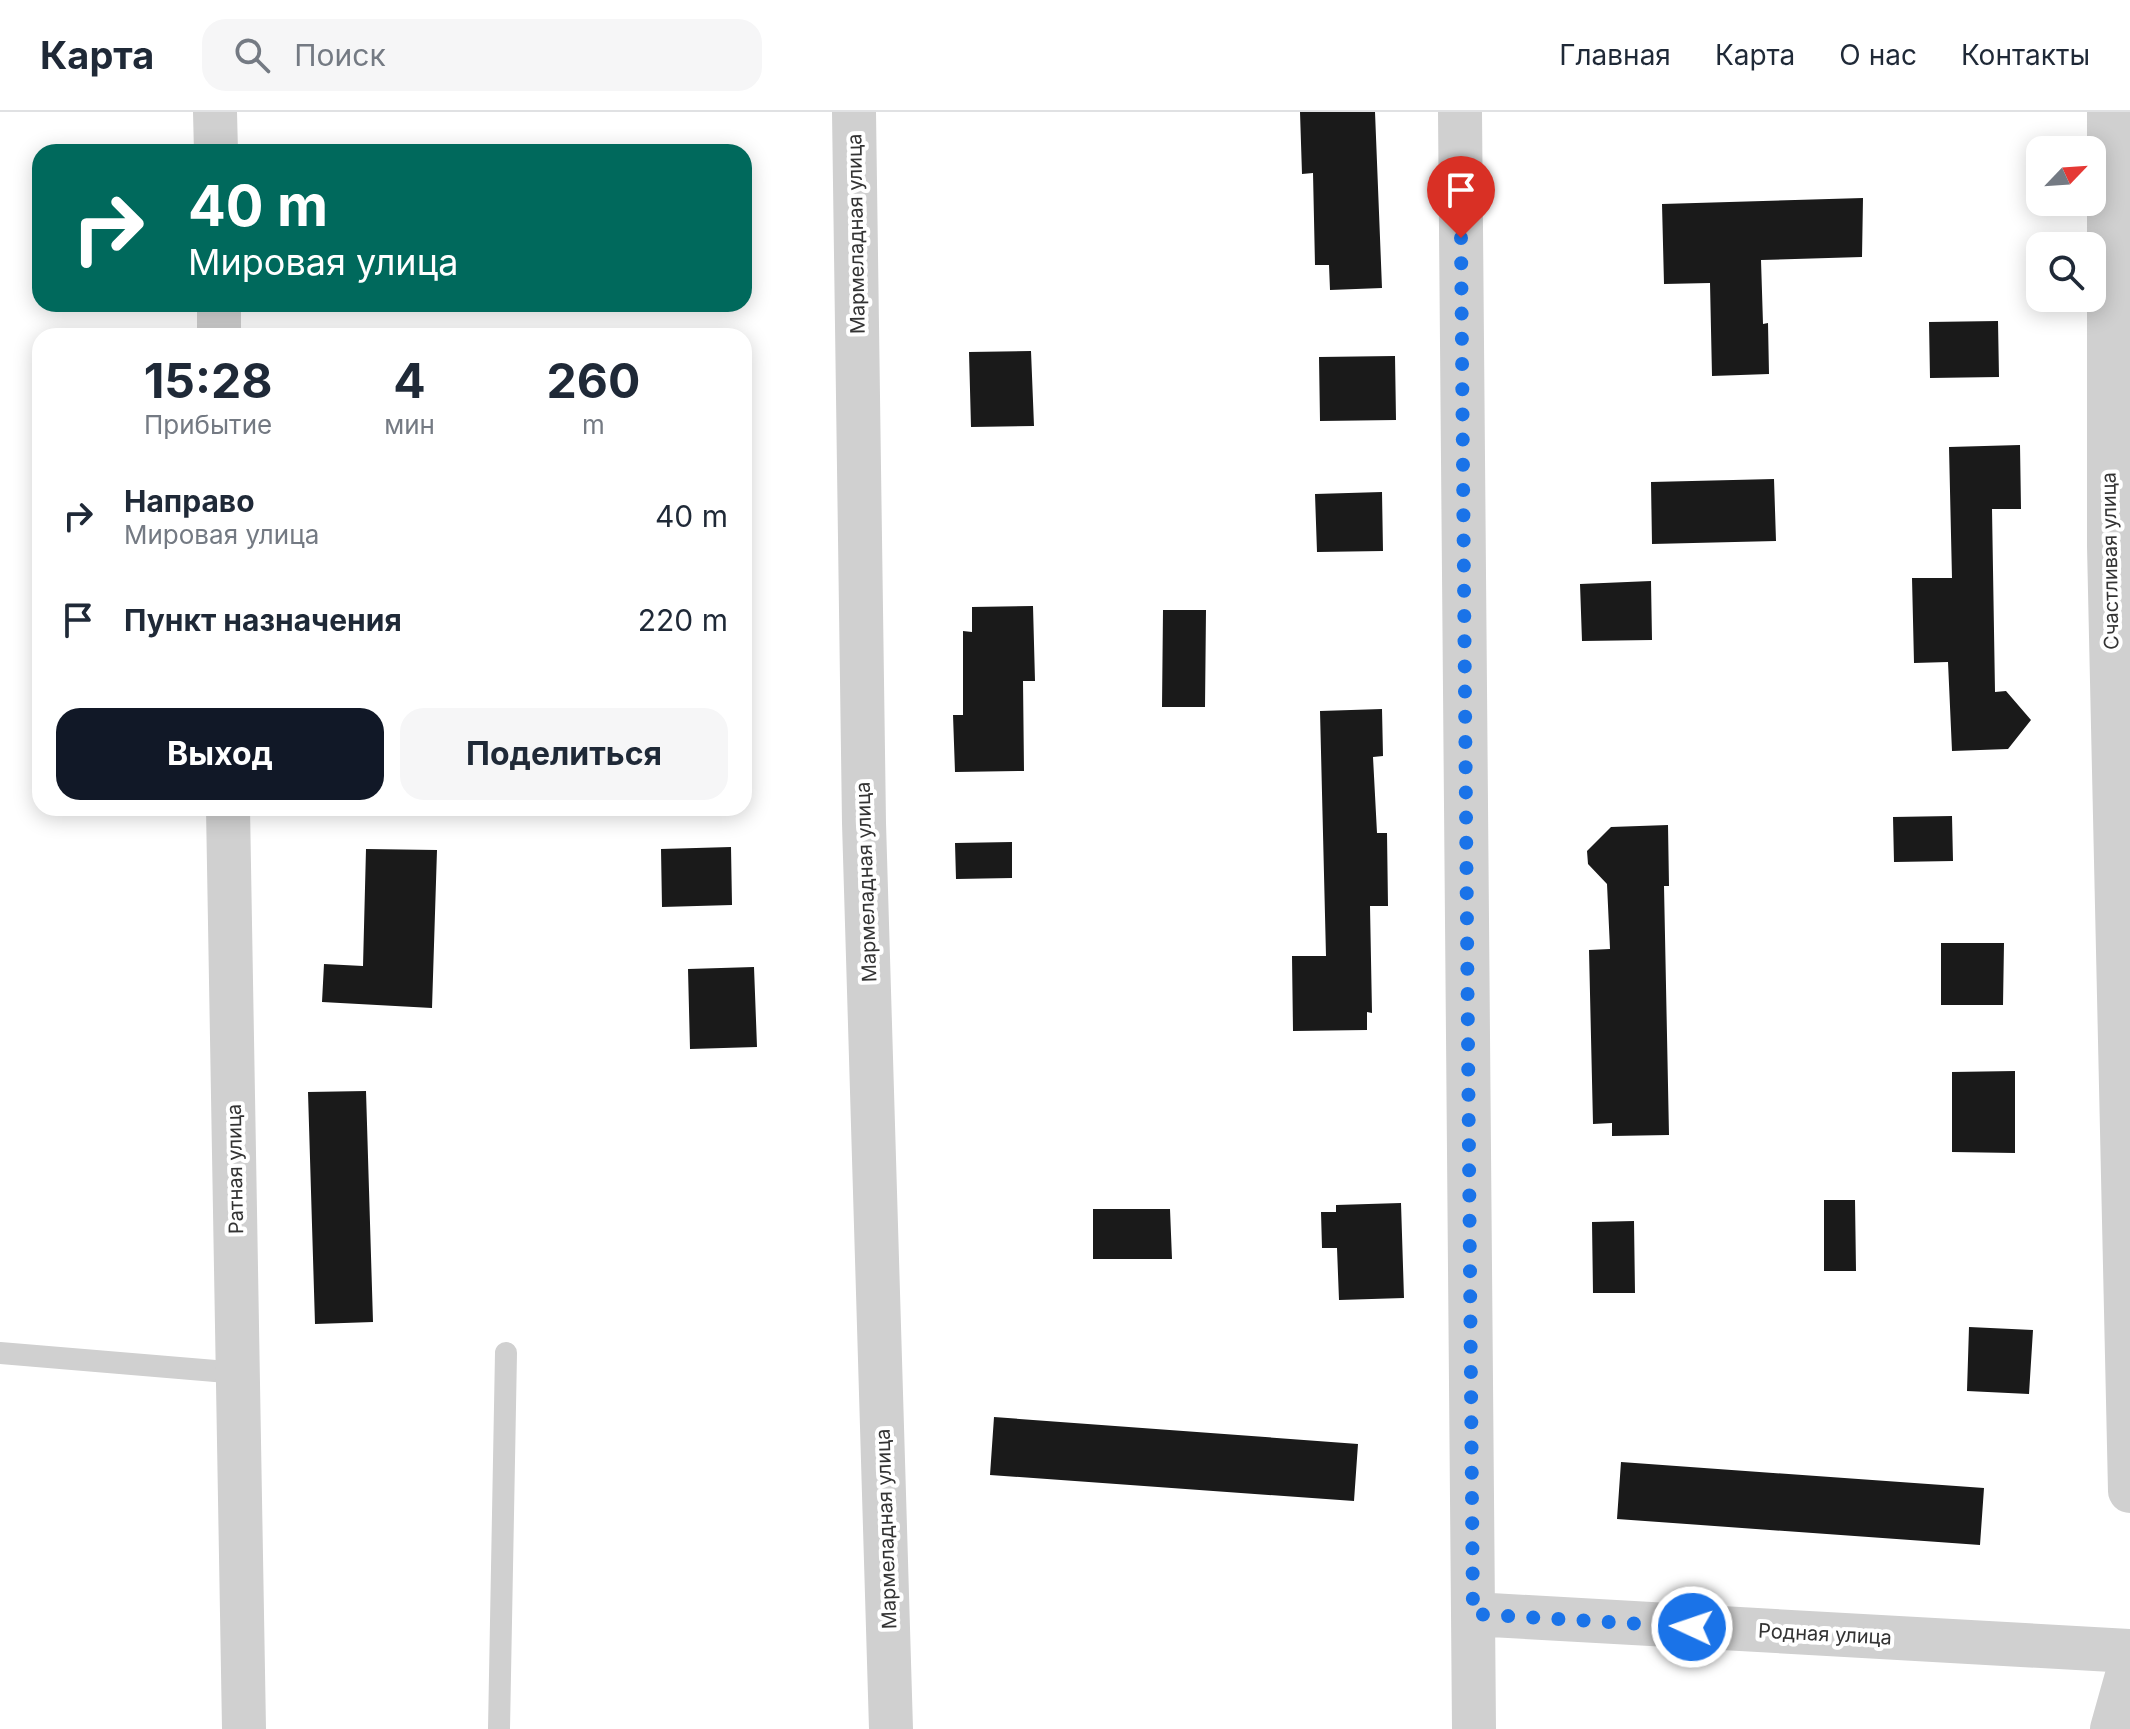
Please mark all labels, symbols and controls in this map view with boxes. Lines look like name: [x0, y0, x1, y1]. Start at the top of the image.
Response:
search box: [202, 19, 762, 91]
text: Карта: [40, 32, 154, 78]
icon: search: [230, 33, 274, 77]
text: Поиск: [294, 37, 386, 73]
text: Главная: [1559, 38, 1671, 72]
text: Карта: [1715, 38, 1795, 72]
text: О нас: [1839, 38, 1917, 72]
text: Контакты: [1961, 38, 2090, 72]
street label: Мармеладная улица: [842, 134, 870, 334]
north arrow: [2026, 136, 2106, 216]
map controls: [2026, 136, 2106, 312]
pin: [1427, 156, 1495, 238]
icon: arrive: [1439, 168, 1483, 212]
text: 40 m: [188, 172, 328, 240]
icon: right: [56, 176, 160, 280]
button: search: [2026, 232, 2106, 312]
text: Мировая улица: [188, 240, 458, 284]
text: 15:28: [144, 351, 273, 410]
text: 4: [393, 351, 426, 410]
text: 260: [547, 351, 640, 410]
text: Прибытие: [144, 409, 272, 440]
text: мин: [384, 409, 435, 440]
text: m: [582, 409, 605, 440]
street label: Счастливая улица: [2096, 472, 2124, 650]
text: Направо: [124, 483, 255, 519]
icon: right: [56, 494, 100, 538]
text: 40 m: [655, 498, 728, 534]
text: Мировая улица: [124, 519, 319, 550]
icon: arrive: [56, 598, 100, 642]
text: Пункт назначения: [124, 602, 402, 638]
text: 220 m: [638, 602, 728, 638]
button: Выход: [56, 708, 384, 800]
button: Поделиться: [400, 708, 728, 800]
street label: Мармеладная улица: [851, 781, 881, 983]
street label: Ратная улица: [222, 1104, 248, 1234]
street label: Мармеладная улица: [871, 1428, 901, 1630]
position arrow: [1650, 1585, 1734, 1669]
street label: Родная улица: [1758, 1619, 1892, 1649]

